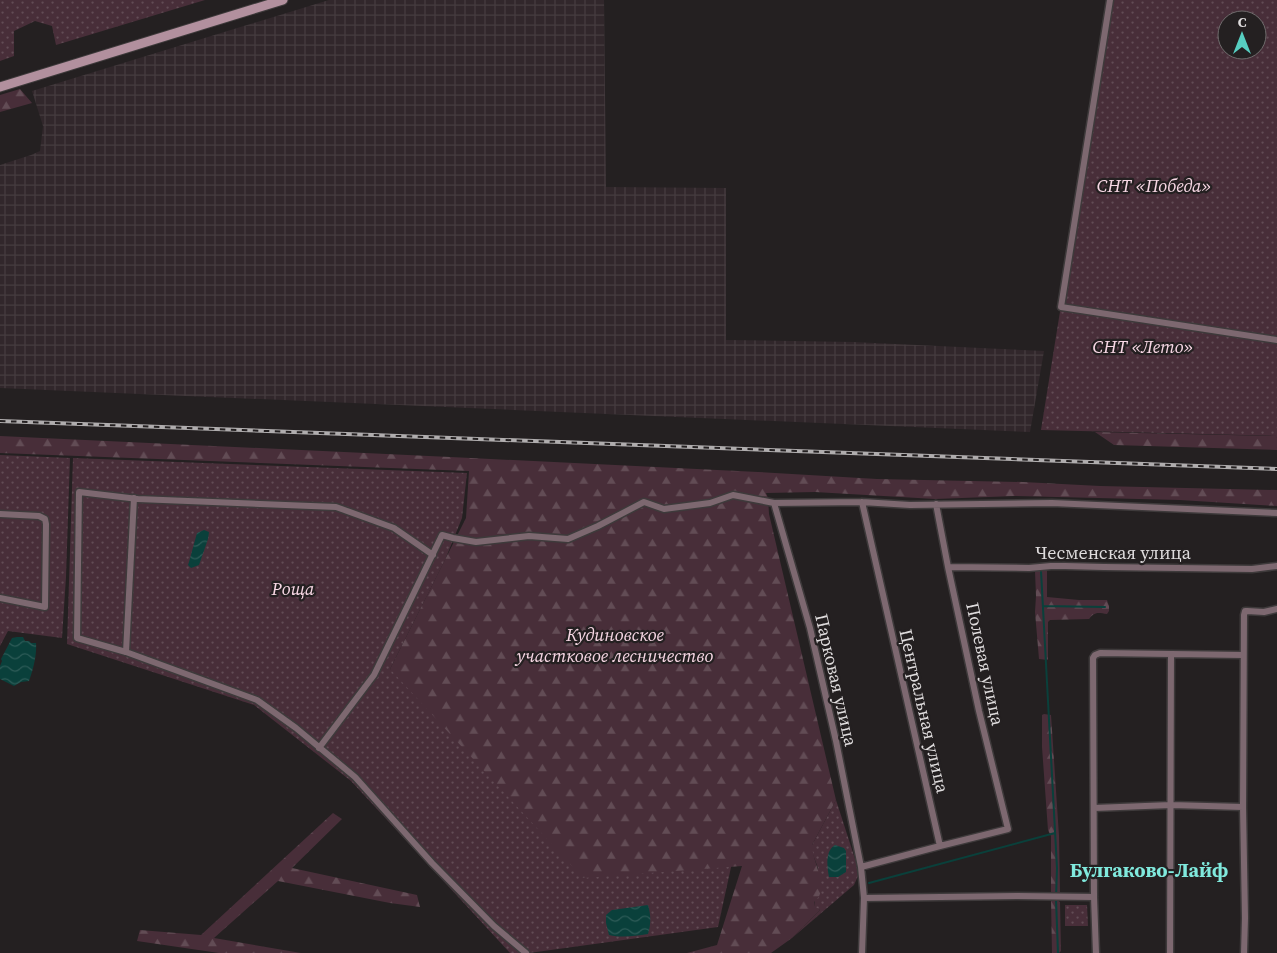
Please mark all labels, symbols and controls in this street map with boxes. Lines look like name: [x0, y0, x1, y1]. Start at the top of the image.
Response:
north arrow: [1217, 10, 1267, 60]
text: С: [1238, 12, 1247, 32]
park label: СНТ «Победа»: [1097, 173, 1211, 198]
park label: СНТ «Лето»: [1093, 334, 1194, 359]
street label: Чесменская улица: [1035, 540, 1192, 565]
park label: Роща: [271, 576, 315, 601]
street label: Полевая улица: [960, 600, 1011, 729]
street label: Парковая улица: [809, 611, 864, 749]
park label: Кудиновское участковое лесничество: [515, 622, 714, 668]
street label: Центральная улица: [893, 626, 956, 796]
district label: Булгаково-Лайф: [1070, 856, 1228, 884]

